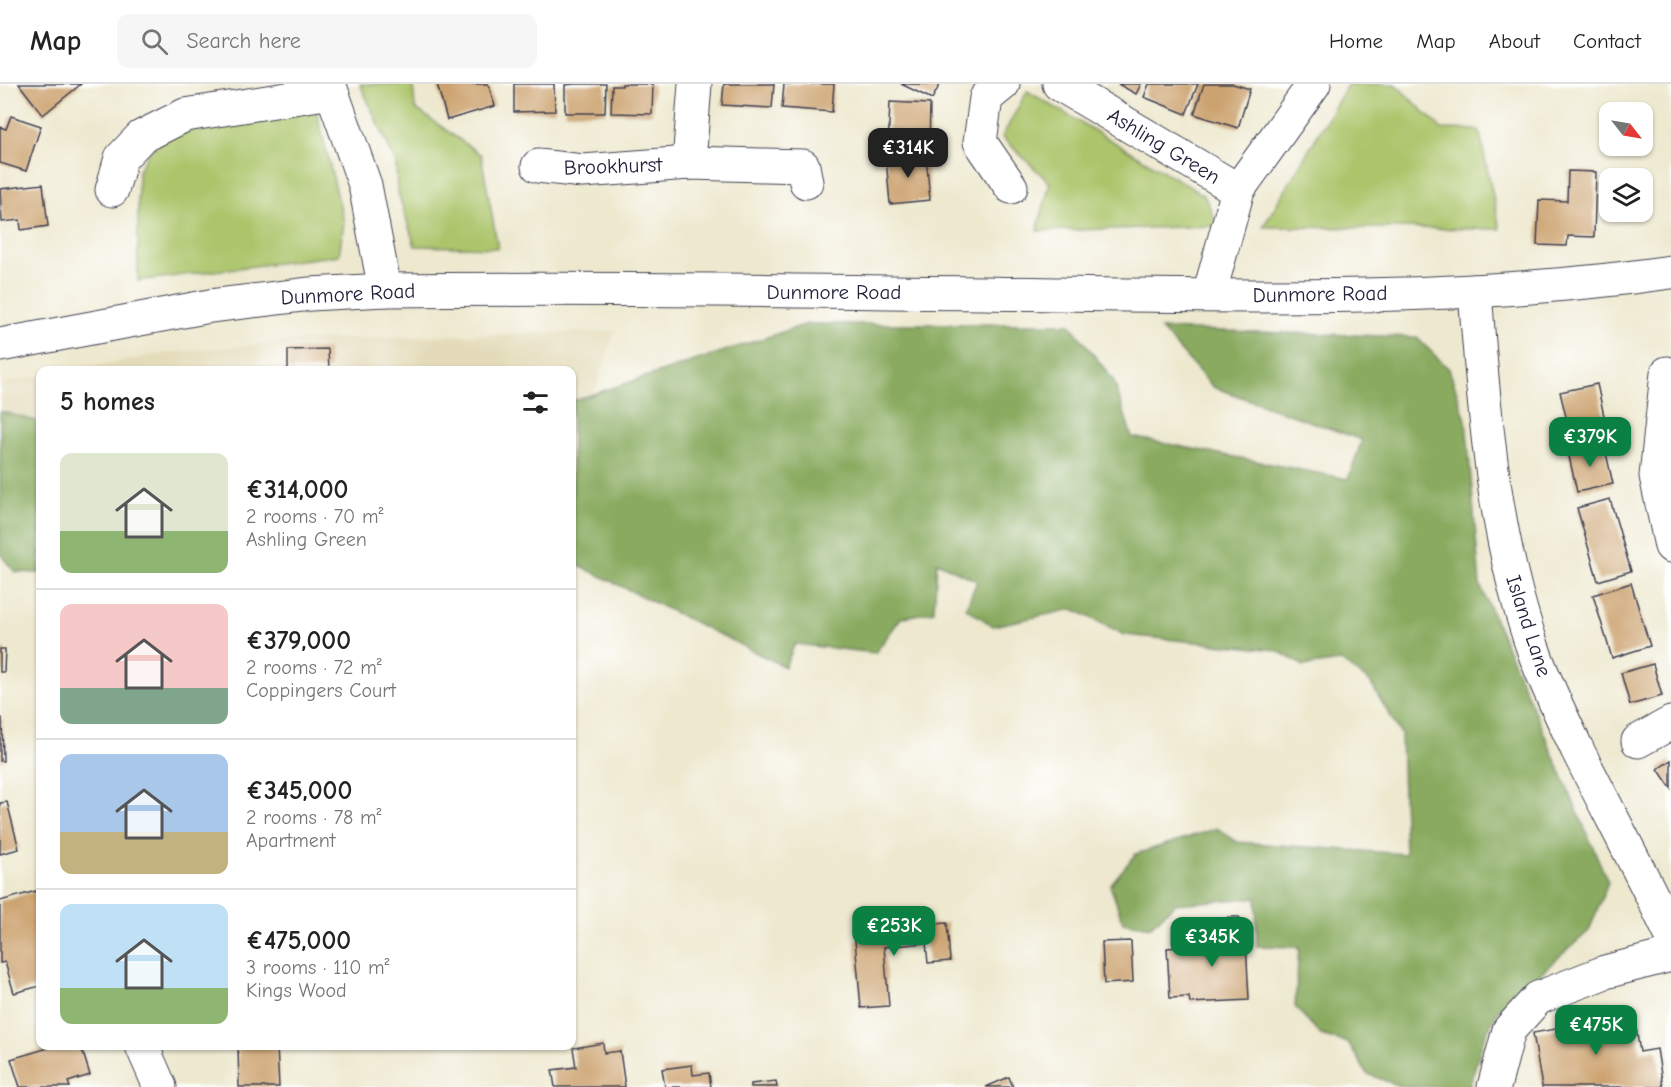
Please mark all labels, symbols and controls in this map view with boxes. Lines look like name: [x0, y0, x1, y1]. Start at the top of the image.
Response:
search box: [117, 14, 537, 68]
text: Map: [30, 25, 81, 57]
icon: search: [138, 25, 171, 58]
text: Search here: [186, 28, 301, 54]
text: Home: [1329, 29, 1383, 53]
text: Map: [1416, 29, 1456, 53]
text: About: [1489, 29, 1540, 53]
text: Contact: [1573, 29, 1641, 53]
north arrow: [1599, 102, 1653, 156]
map controls: [1599, 102, 1653, 222]
street label: Ashling Green: [1103, 103, 1225, 189]
pin: €314K: [866, 128, 950, 179]
text: €314K: [882, 136, 934, 159]
street label: Brookhurst: [563, 152, 664, 180]
button: layers: [1599, 168, 1653, 222]
street label: Dunmore Road: [280, 278, 416, 310]
street label: Dunmore Road: [767, 280, 901, 304]
street label: Dunmore Road: [1252, 281, 1388, 307]
icon: filters: [519, 386, 552, 419]
text: 5 homes: [60, 387, 155, 417]
pin: €379K: [1548, 417, 1632, 468]
text: €379K: [1563, 425, 1617, 448]
text: €314,000: [246, 475, 348, 505]
icon: home: [108, 477, 180, 549]
text: 2 rooms · 70 m²: [246, 505, 383, 528]
text: Ashling Green: [246, 528, 367, 551]
street label: Island Lane: [1501, 572, 1557, 680]
text: €379,000: [246, 626, 351, 656]
icon: home: [108, 628, 180, 700]
text: 2 rooms · 72 m²: [246, 656, 382, 679]
text: Coppingers Court: [246, 679, 396, 702]
text: €345,000: [246, 776, 352, 806]
icon: home: [108, 778, 180, 850]
text: 2 rooms · 78 m²: [246, 806, 382, 829]
text: Apartment: [246, 829, 336, 852]
pin: €253K: [852, 906, 936, 957]
text: €253K: [866, 914, 922, 937]
pin: €345K: [1170, 917, 1254, 968]
text: €345K: [1185, 925, 1239, 948]
text: €475,000: [246, 926, 351, 956]
icon: home: [108, 928, 180, 1000]
text: 3 rooms · 110 m²: [246, 956, 390, 979]
text: Kings Wood: [246, 979, 347, 1002]
pin: €475K: [1554, 1005, 1638, 1056]
text: €475K: [1569, 1013, 1623, 1036]

